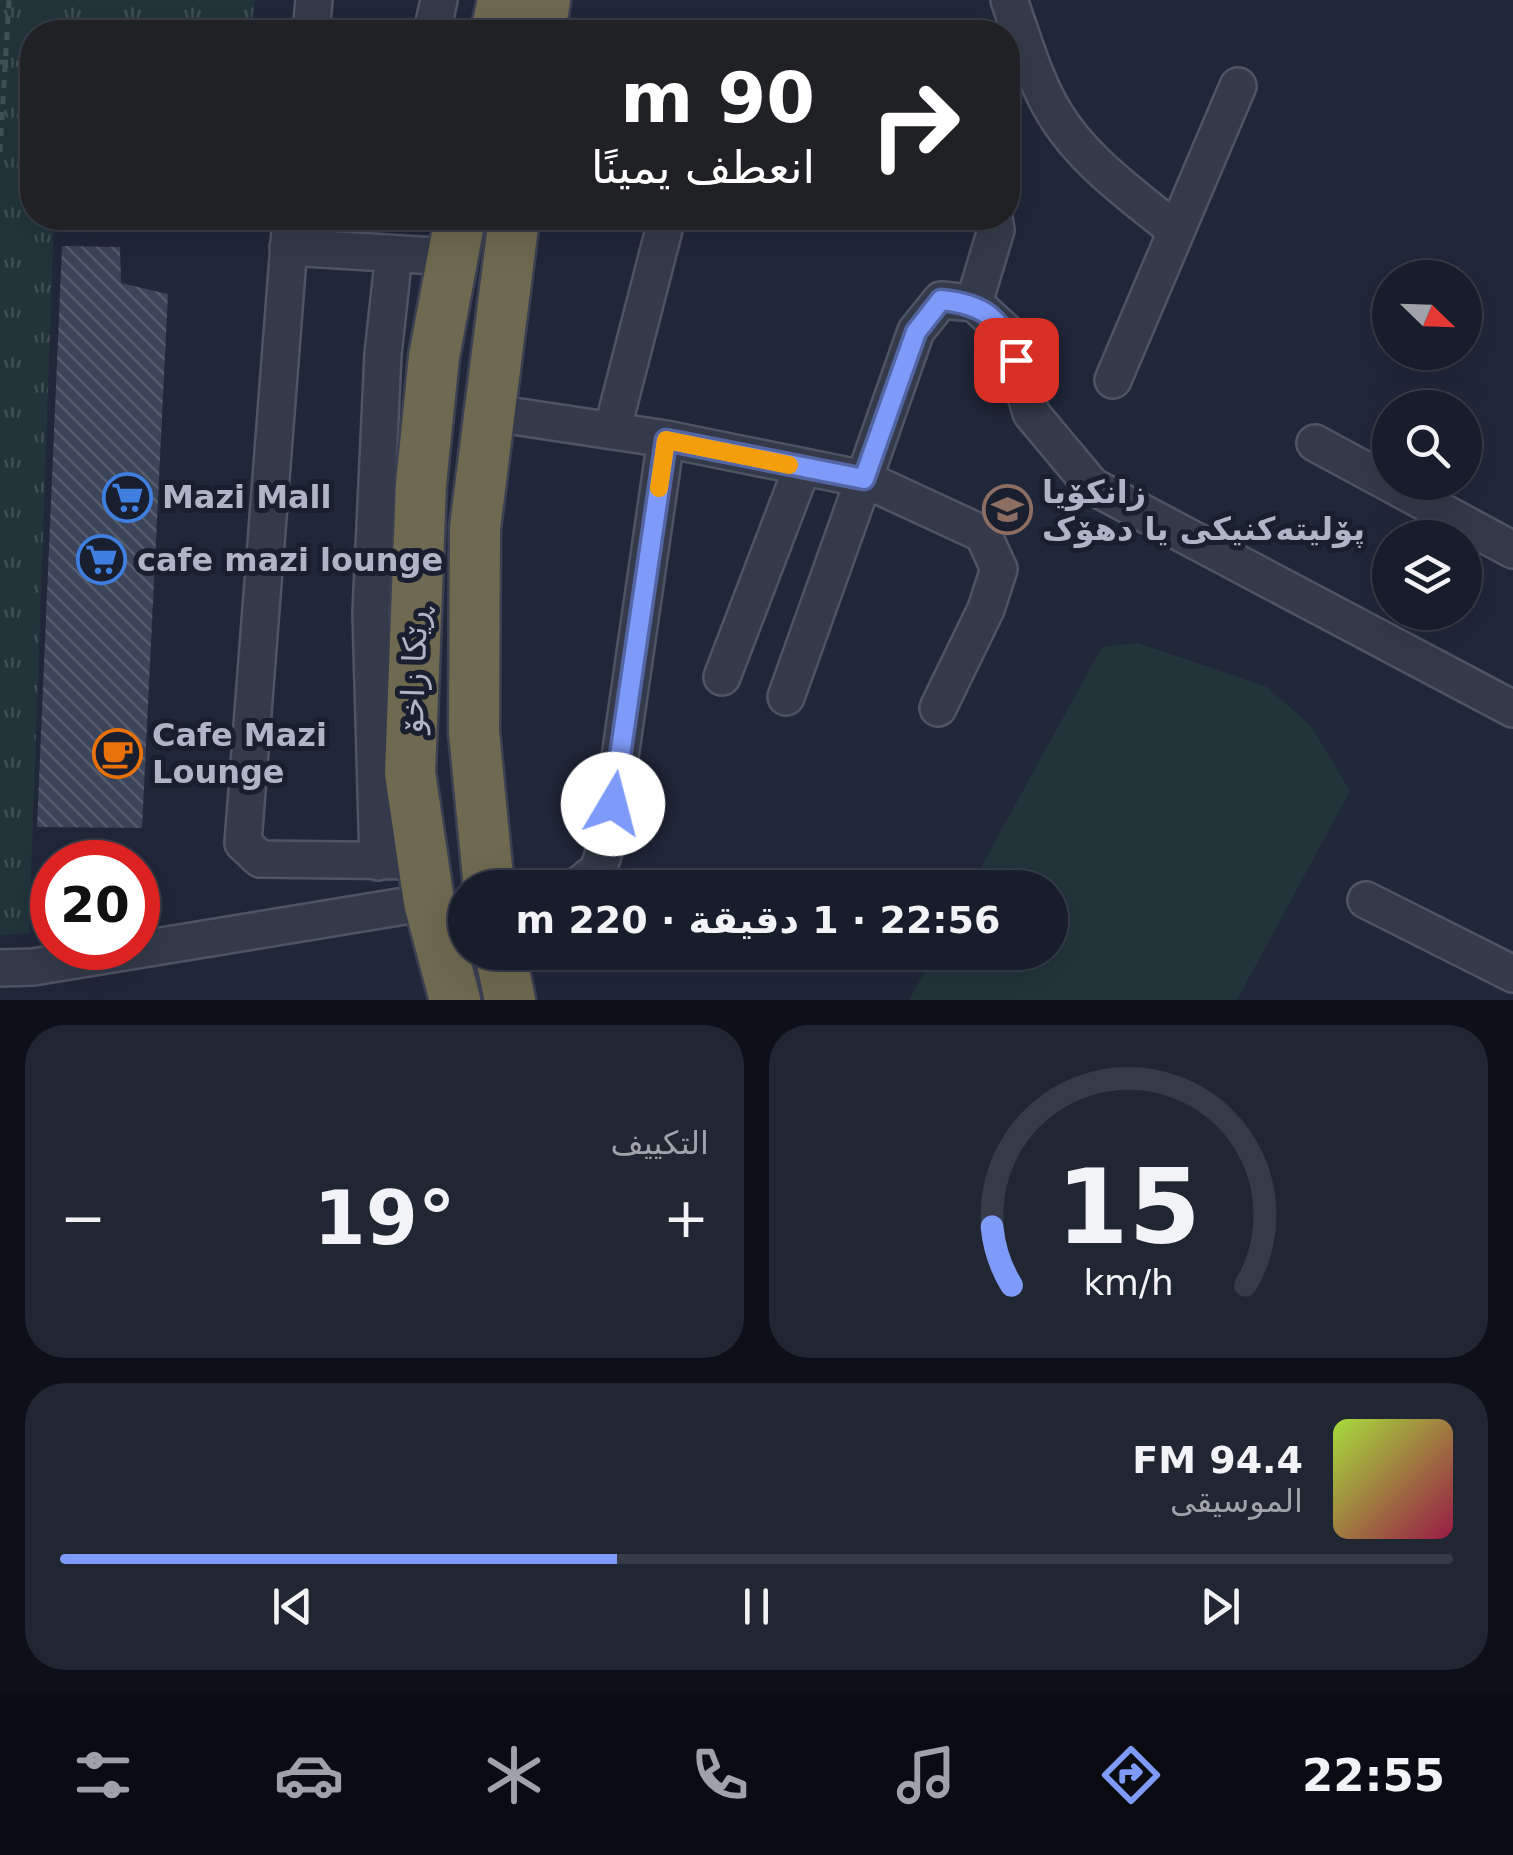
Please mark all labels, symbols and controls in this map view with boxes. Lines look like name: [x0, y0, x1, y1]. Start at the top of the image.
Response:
text: 90 m: [620, 57, 815, 139]
icon: right: [850, 60, 980, 190]
text: انعطف يمينًا: [591, 141, 815, 194]
north arrow: [1372, 260, 1482, 370]
map controls: [1372, 260, 1482, 630]
pin: [974, 318, 1059, 403]
icon: arrive: [989, 333, 1044, 388]
button: search: [1372, 390, 1482, 500]
supermarket icon: Mazi Mall: [101, 471, 153, 523]
place label: زانکۆیا پۆلیتەکنیکی یا دهۆک: [1042, 473, 1365, 548]
place label: Mazi Mall: [162, 478, 332, 516]
school or university icon: زانکۆیا پۆلیتەکنیکی یا دهۆک: [981, 484, 1033, 536]
button: layers: [1372, 520, 1482, 630]
supermarket icon: cafe mazi lounge: [76, 534, 128, 586]
place label: cafe mazi lounge: [137, 541, 443, 579]
street label: ڕێکا زاخۆ: [393, 605, 435, 736]
place label: Cafe Mazi Lounge: [152, 716, 327, 791]
cafe icon: Cafe Mazi Lounge: [91, 727, 143, 779]
position arrow: [561, 752, 665, 856]
speed limit sign: 20: [30, 840, 160, 970]
text: 22:56 · 1 دقيقة · 220 m: [516, 898, 1000, 942]
text: التكييف: [611, 1124, 709, 1162]
text: 15: [1056, 1146, 1201, 1268]
text: 19°: [314, 1174, 455, 1262]
text: −: [60, 1186, 106, 1250]
text: +: [663, 1186, 709, 1250]
text: km/h: [1083, 1262, 1174, 1303]
text: 94.4 FM: [1132, 1438, 1303, 1482]
text: الموسيقى: [1170, 1482, 1303, 1520]
icon: previous: [265, 1579, 320, 1634]
icon: pause: [729, 1579, 784, 1634]
icon: next: [1193, 1579, 1248, 1634]
icon: filters: [68, 1740, 138, 1810]
icon: car: [274, 1740, 344, 1810]
icon: climate: [479, 1740, 549, 1810]
icon: phone: [685, 1740, 755, 1810]
icon: music: [891, 1740, 961, 1810]
icon: directions: [1096, 1740, 1166, 1810]
text: 22:55: [1302, 1749, 1445, 1802]

